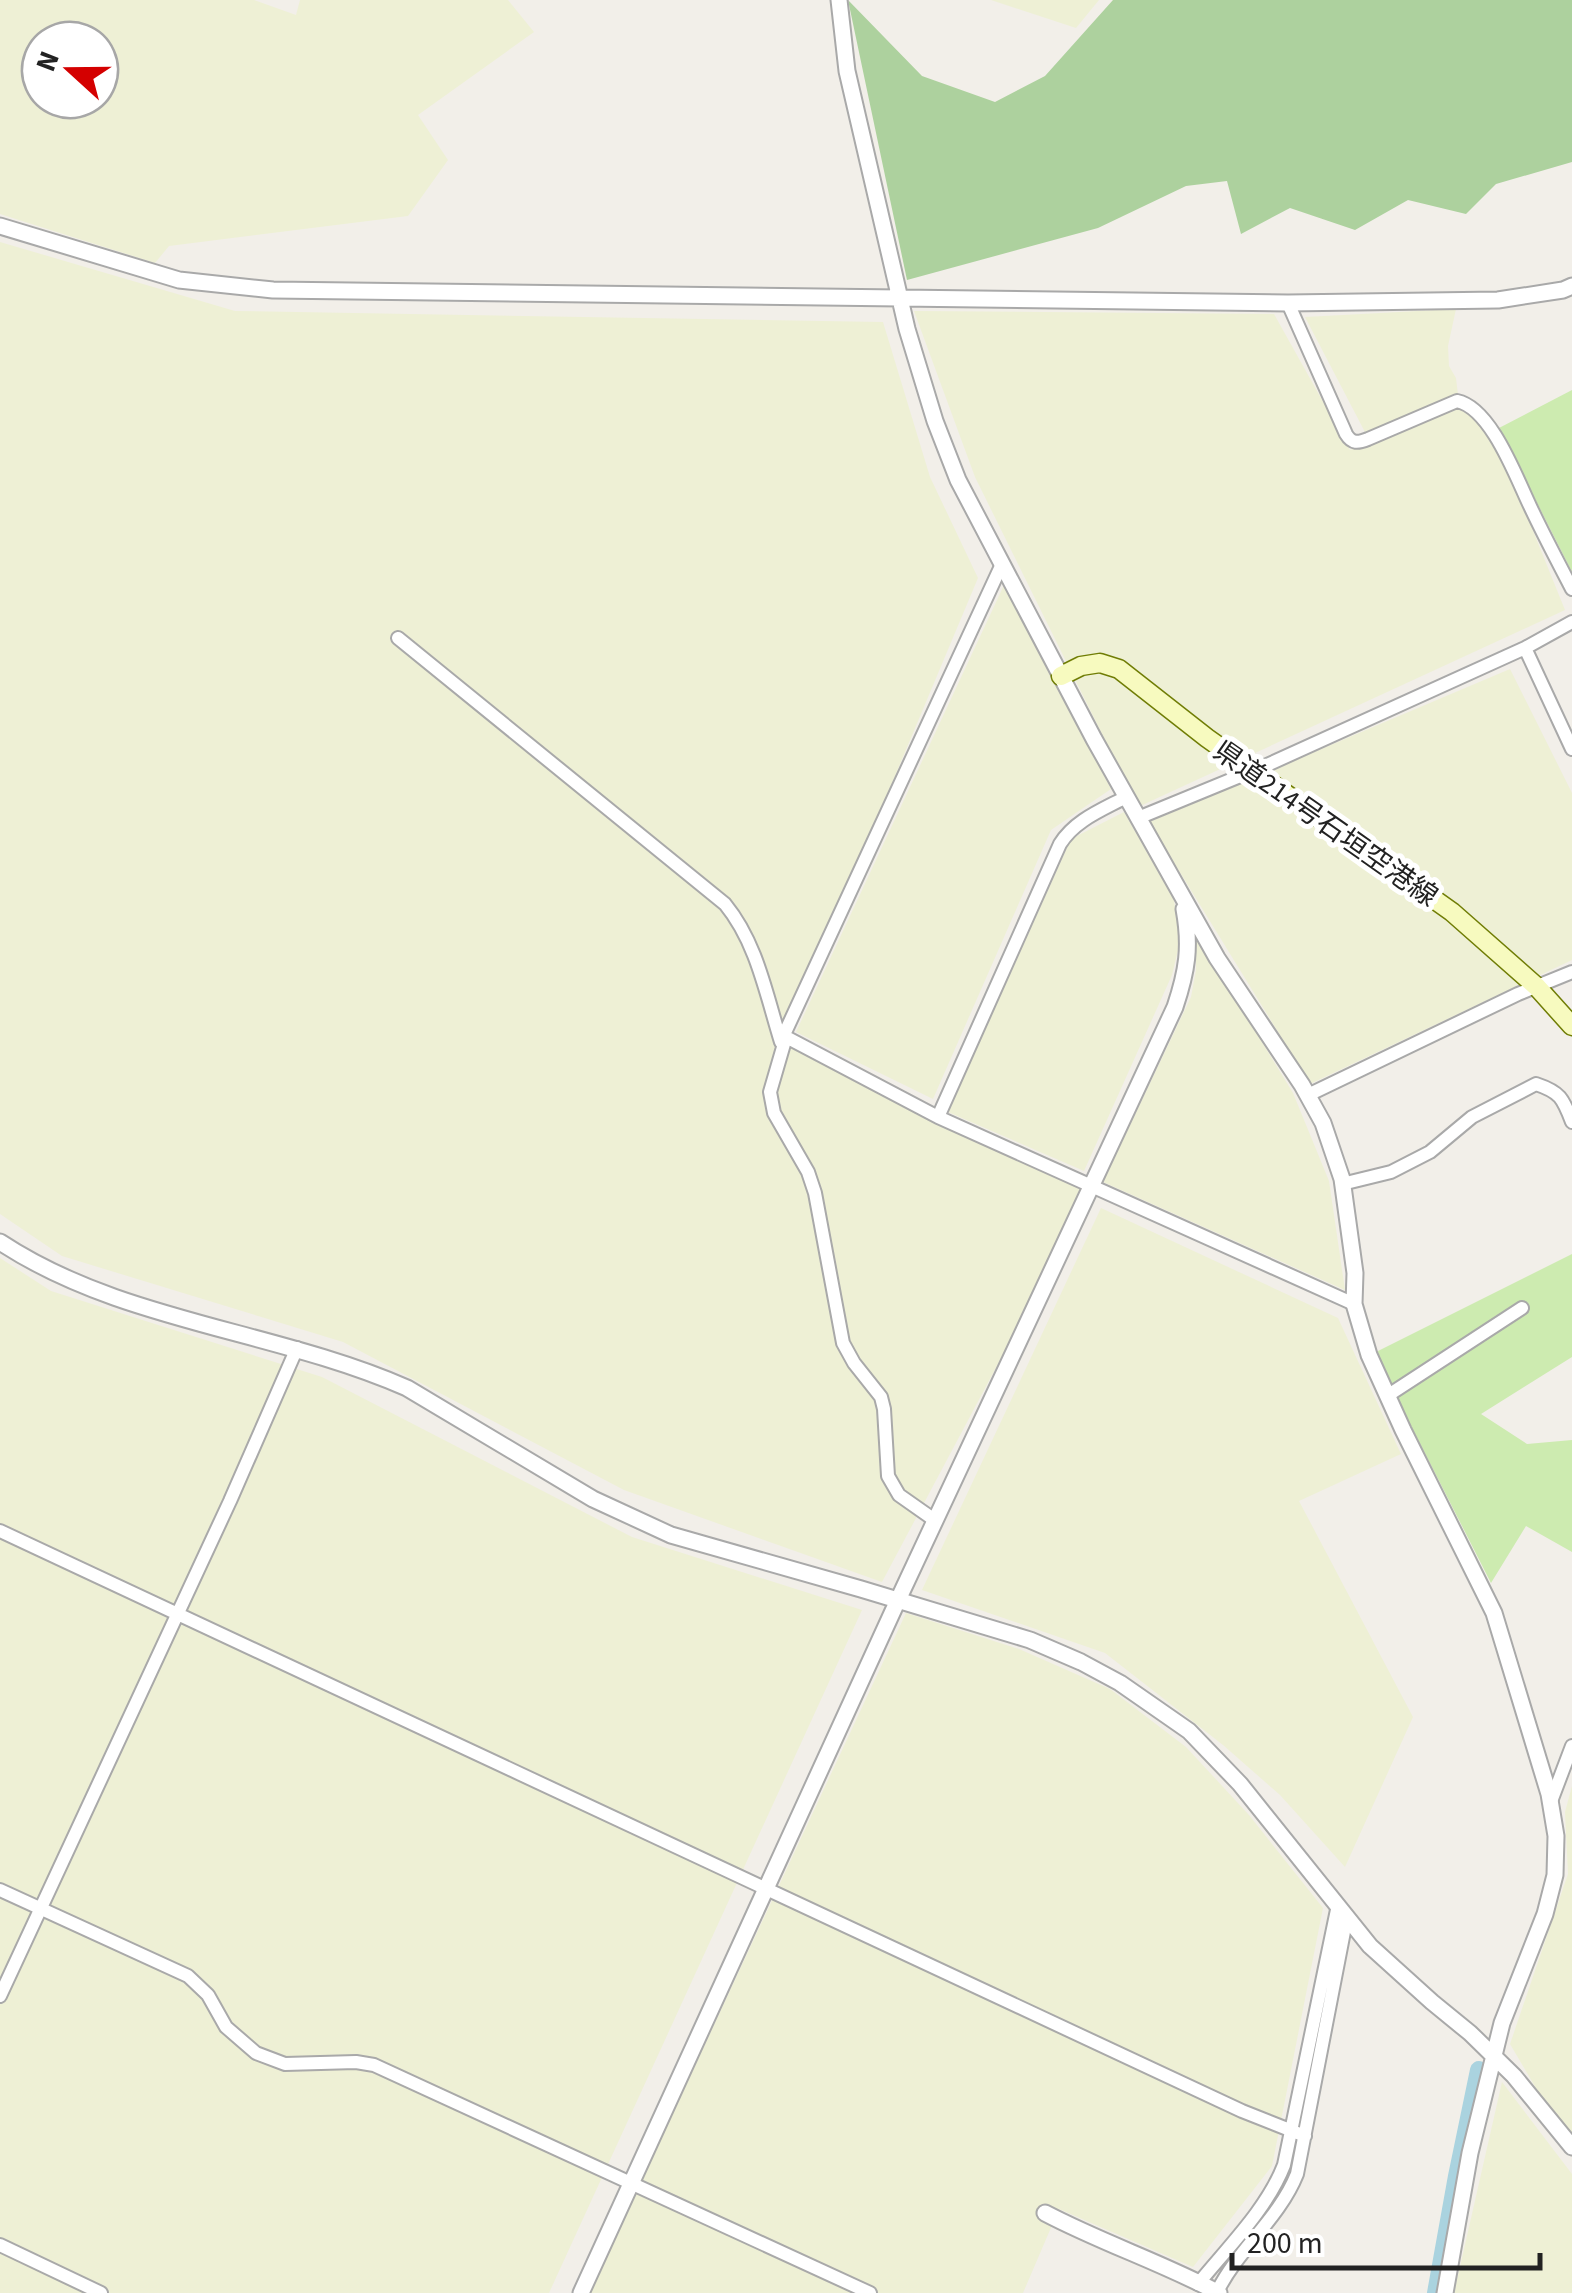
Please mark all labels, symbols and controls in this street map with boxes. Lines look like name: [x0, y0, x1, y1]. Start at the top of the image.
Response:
north arrow: [20, 20, 120, 120]
text: N: [26, 46, 70, 77]
street label: 県道214号石垣空港線: [1205, 731, 1446, 916]
scale bar: [1232, 2208, 1540, 2270]
text: 200 m: [1247, 2222, 1323, 2265]

